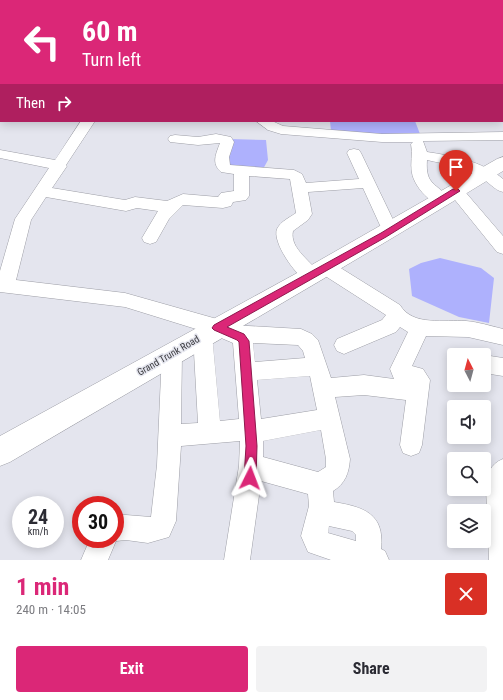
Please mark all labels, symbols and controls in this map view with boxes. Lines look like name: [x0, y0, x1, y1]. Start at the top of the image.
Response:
text: 60 m: [82, 15, 138, 48]
icon: left: [16, 16, 68, 68]
text: Turn left: [82, 49, 141, 70]
icon: right: [53, 92, 75, 114]
text: Then: [16, 94, 45, 112]
pin: [439, 150, 473, 191]
icon: arrive: [445, 156, 467, 178]
street label: Grand Trunk Road: [135, 333, 201, 378]
north arrow: [447, 348, 491, 392]
map controls: [447, 348, 491, 548]
button: sound: [447, 400, 491, 444]
button: search: [447, 452, 491, 496]
position arrow: [229, 457, 271, 499]
speed limit sign: 30: [72, 496, 124, 548]
button: layers: [447, 504, 491, 548]
text: 24: [28, 505, 48, 529]
text: km/h: [28, 526, 48, 537]
text: 1 min: [16, 573, 69, 601]
button: close: [445, 573, 487, 615]
text: 240 m · 14:05: [16, 602, 86, 617]
button: Exit: [16, 646, 248, 692]
button: Share: [256, 646, 487, 692]

